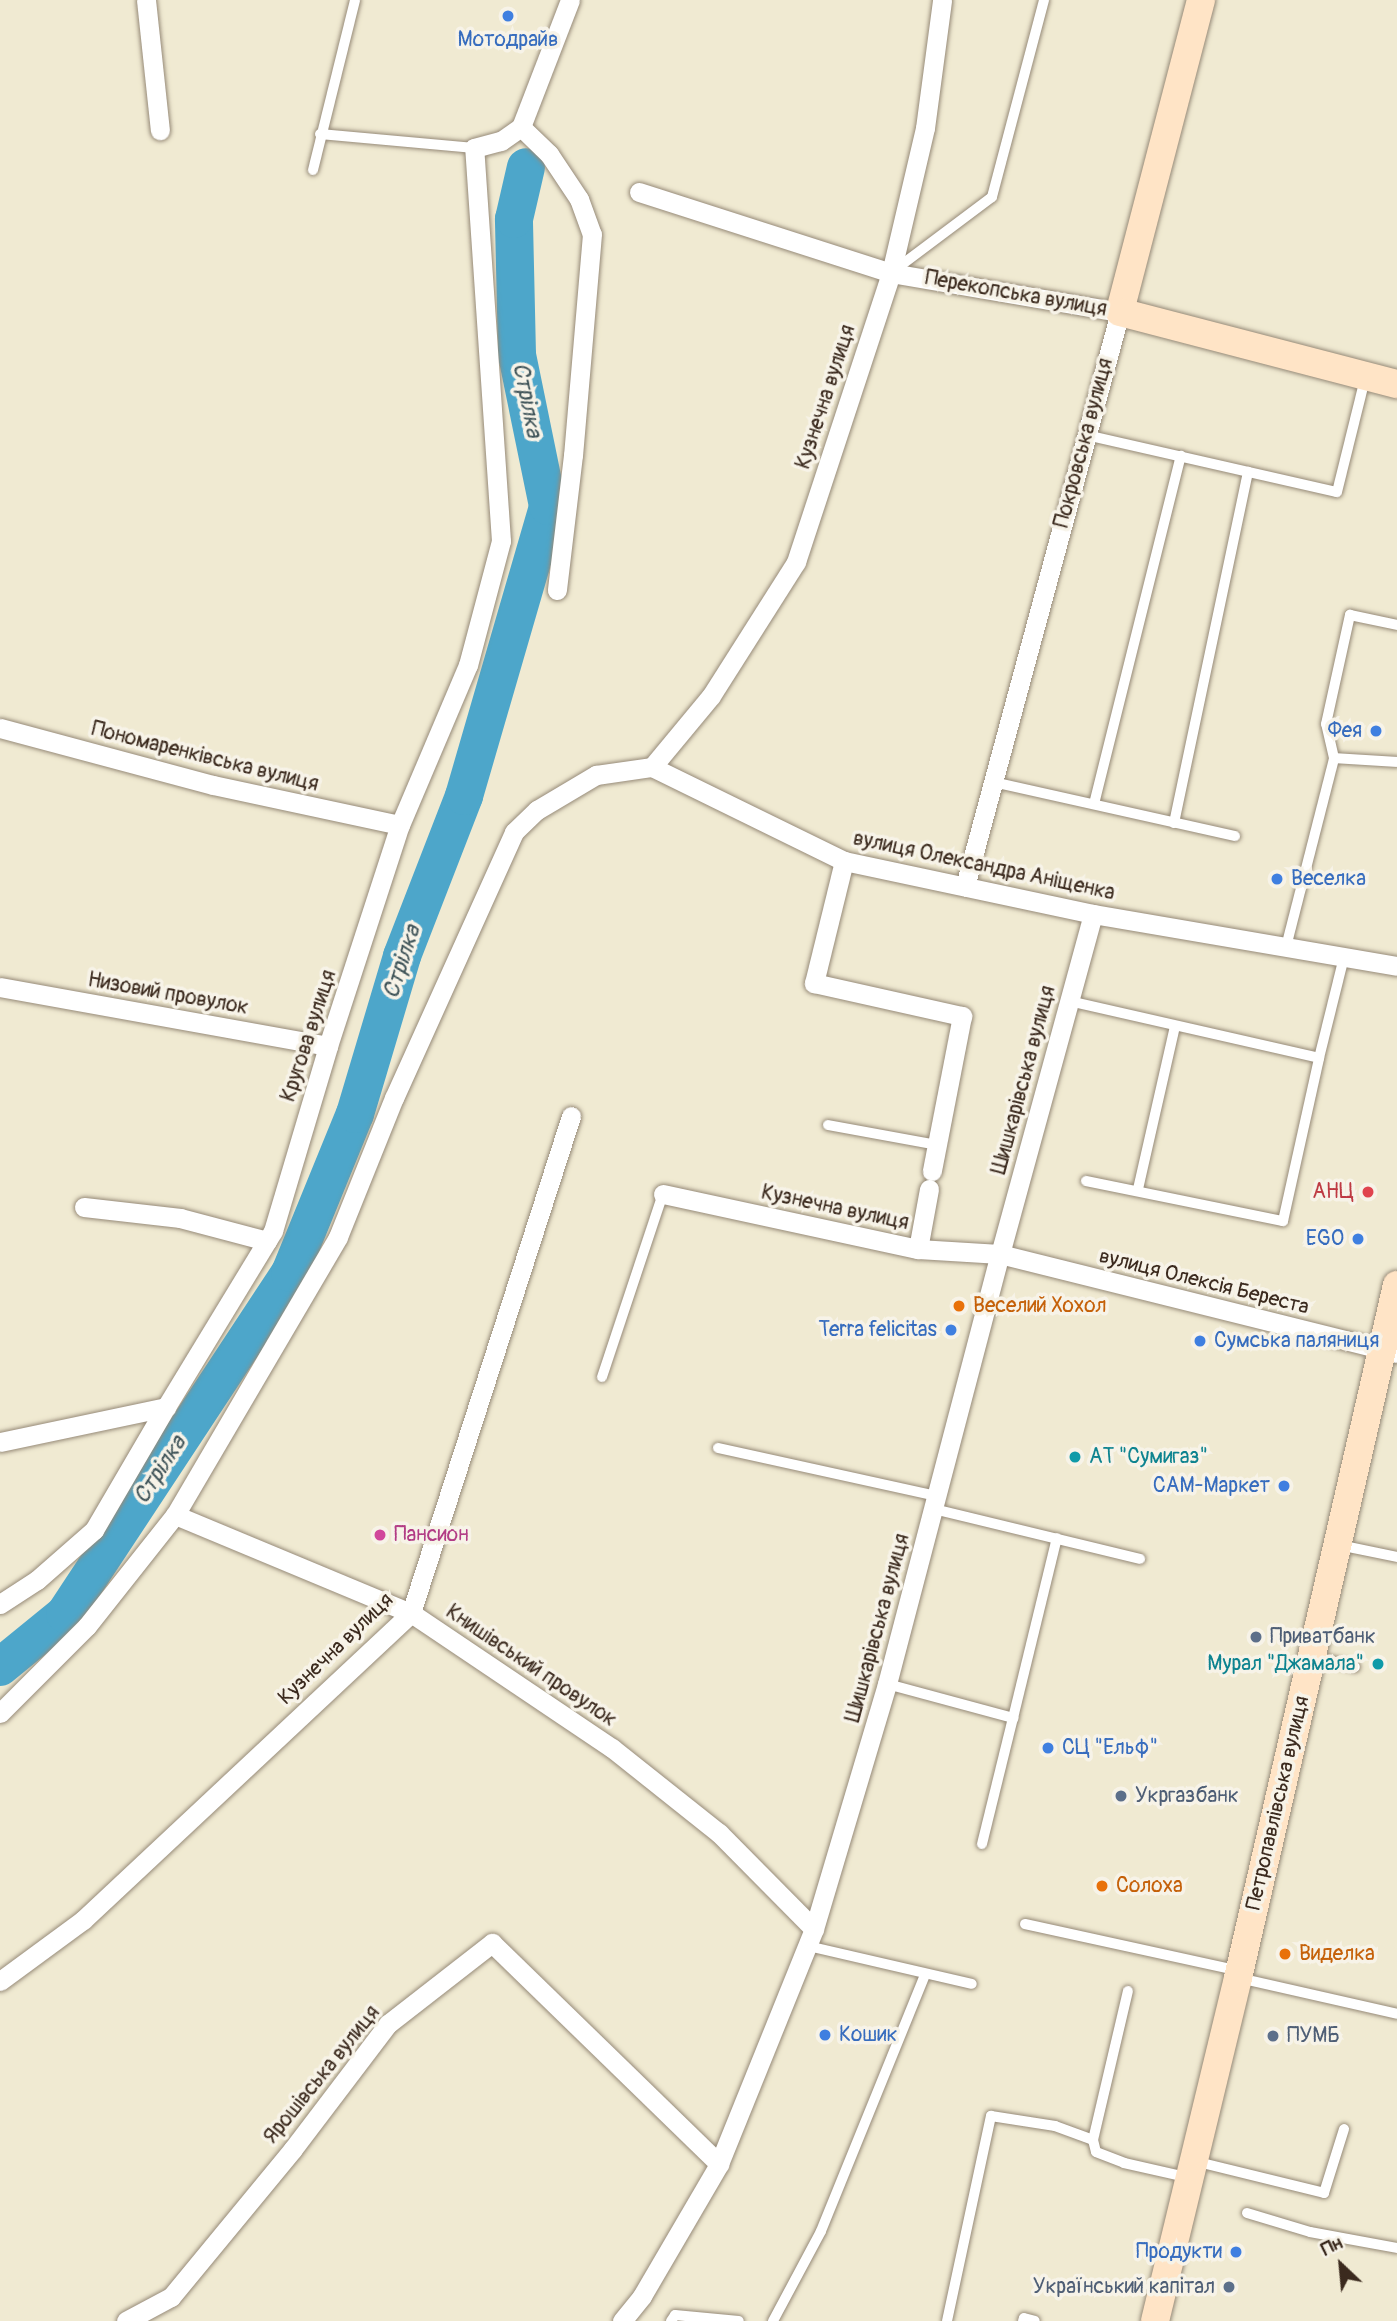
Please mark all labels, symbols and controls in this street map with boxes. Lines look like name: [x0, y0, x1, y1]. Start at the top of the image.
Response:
marker: Мотодрайв: [500, 8, 516, 24]
place label: Мотодрайв: [458, 27, 558, 53]
street label: Перекопська вулиця: [923, 266, 1109, 322]
street label: Кузнечна вулиця: [791, 322, 861, 472]
street label: Покровська вулиця: [1049, 355, 1119, 531]
water label: Стрілка: [506, 360, 548, 440]
street label: Пономаренківська вулиця: [89, 717, 321, 797]
place label: Фея: [1328, 718, 1362, 744]
marker: Фея: [1368, 723, 1384, 739]
street label: вулиця Олександра Аніщенка: [851, 826, 1117, 906]
place label: Веселка: [1291, 866, 1366, 892]
marker: Веселка: [1269, 871, 1285, 887]
water label: Стрілка: [377, 922, 427, 1002]
street label: Низовий провулок: [86, 967, 250, 1021]
street label: Кругова вулиця: [276, 967, 342, 1105]
street label: Шишкарівська вулиця: [987, 983, 1061, 1177]
place label: АНЦ: [1312, 1179, 1354, 1205]
street label: Кузнечна вулиця: [759, 1180, 911, 1236]
marker: АНЦ: [1360, 1184, 1376, 1200]
place label: EGO: [1306, 1226, 1344, 1252]
marker: EGO: [1350, 1231, 1366, 1247]
street label: вулиця Олексія Береста: [1096, 1244, 1312, 1320]
place label: Веселий Хохол: [973, 1293, 1107, 1319]
marker: Веселий Хохол: [951, 1298, 967, 1314]
place label: Terra felicitas: [819, 1317, 937, 1343]
marker: Terra felicitas: [943, 1322, 959, 1338]
place label: Сумська паляниця: [1214, 1328, 1379, 1354]
marker: Сумська паляниця: [1192, 1333, 1208, 1349]
water label: Стрілка: [128, 1431, 192, 1509]
place label: АТ "Сумигаз": [1089, 1444, 1208, 1470]
marker: АТ "Сумигаз": [1067, 1449, 1083, 1465]
place label: САМ-Маркет: [1153, 1473, 1270, 1499]
marker: САМ-Маркет: [1276, 1478, 1292, 1494]
place label: Пансион: [394, 1522, 469, 1548]
marker: Пансион: [372, 1527, 388, 1543]
street label: Шишкарівська вулиця: [841, 1531, 915, 1725]
street label: Кузнечна вулиця: [273, 1588, 399, 1710]
street label: Книшівський провулок: [441, 1600, 621, 1732]
place label: Приватбанк: [1270, 1624, 1376, 1650]
marker: Приватбанк: [1248, 1629, 1264, 1645]
place label: Мурал "Джамала": [1207, 1651, 1364, 1677]
marker: Мурал "Джамала": [1370, 1656, 1386, 1672]
street label: Петропавлівська вулиця: [1241, 1694, 1315, 1912]
place label: СЦ "Ельф": [1062, 1735, 1158, 1761]
marker: СЦ "Ельф": [1040, 1740, 1056, 1756]
place label: Укргазбанк: [1135, 1783, 1239, 1809]
marker: Укргазбанк: [1113, 1788, 1129, 1804]
place label: Солоха: [1116, 1873, 1183, 1899]
marker: Солоха: [1094, 1878, 1110, 1894]
place label: Виделка: [1299, 1941, 1375, 1967]
marker: Виделка: [1277, 1946, 1293, 1962]
street label: Ярошівська вулиця: [259, 2001, 385, 2149]
place label: Кошик: [839, 2022, 897, 2048]
place label: ПУМБ: [1287, 2023, 1340, 2049]
marker: Кошик: [817, 2027, 833, 2043]
marker: ПУМБ: [1265, 2028, 1281, 2044]
north arrow: [1306, 2230, 1376, 2300]
text: Пн: [1317, 2231, 1346, 2261]
place label: Продукти: [1136, 2239, 1222, 2265]
marker: Продукти: [1228, 2244, 1244, 2260]
place label: Український капітал: [1033, 2274, 1215, 2300]
marker: Український капітал: [1221, 2279, 1237, 2295]

